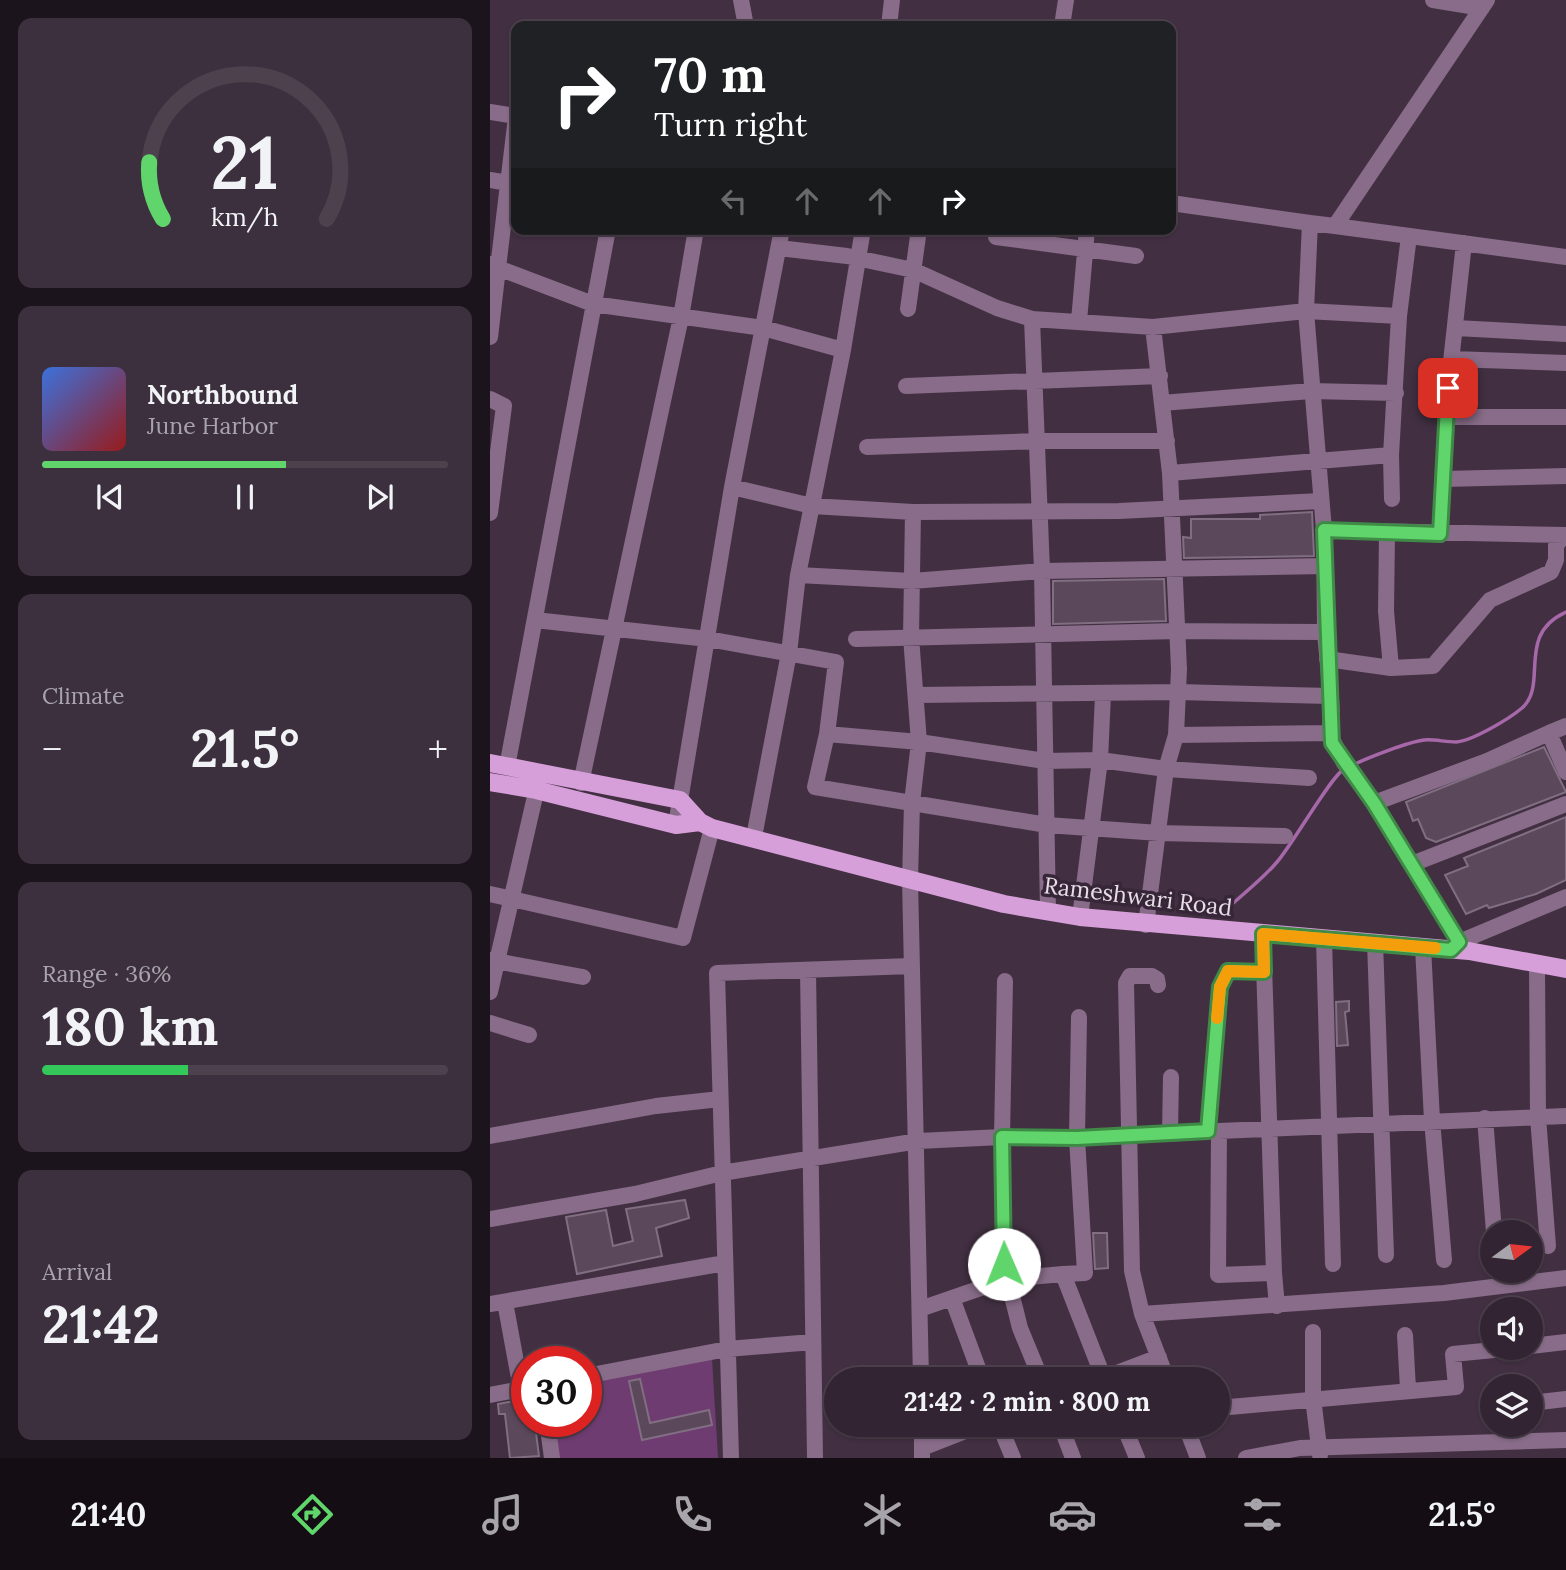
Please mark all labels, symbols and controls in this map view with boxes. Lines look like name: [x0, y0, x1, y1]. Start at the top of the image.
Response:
text: 70 m: [654, 43, 766, 105]
icon: right: [539, 49, 630, 140]
text: Turn right: [654, 104, 807, 145]
text: 21: [211, 116, 279, 209]
icon: left: [715, 182, 753, 220]
icon: ahead: [788, 182, 826, 220]
icon: ahead: [861, 182, 899, 220]
icon: right: [934, 182, 972, 220]
text: km/h: [211, 201, 279, 233]
pin: [1418, 358, 1478, 418]
icon: arrive: [1429, 369, 1467, 407]
text: Northbound: [147, 378, 298, 411]
text: June Harbor: [147, 411, 278, 440]
icon: previous: [91, 478, 129, 516]
icon: pause: [226, 478, 264, 516]
icon: next: [361, 478, 399, 516]
text: Climate: [42, 681, 124, 710]
text: 21.5°: [191, 715, 299, 781]
text: −: [42, 725, 62, 773]
text: +: [428, 725, 448, 773]
street label: Rameshwari Road: [1042, 870, 1234, 922]
text: Range · 36%: [42, 959, 171, 988]
text: 180 km: [42, 993, 218, 1059]
north arrow: [1480, 1220, 1544, 1283]
map controls: [1480, 1220, 1543, 1437]
position arrow: [967, 1227, 1041, 1301]
text: Arrival: [42, 1257, 112, 1286]
text: 21:42: [42, 1291, 160, 1357]
button: sound: [1480, 1297, 1543, 1360]
speed limit sign: 30: [511, 1346, 602, 1437]
button: layers: [1480, 1374, 1543, 1437]
text: 21:42 · 2 min · 800 m: [904, 1385, 1150, 1418]
icon: directions: [288, 1490, 337, 1539]
icon: music: [478, 1490, 527, 1539]
icon: phone: [668, 1490, 717, 1539]
icon: climate: [858, 1490, 907, 1539]
icon: car: [1048, 1490, 1097, 1539]
icon: filters: [1238, 1490, 1287, 1539]
text: 21:40: [71, 1494, 146, 1535]
text: 21.5°: [1428, 1494, 1495, 1535]

